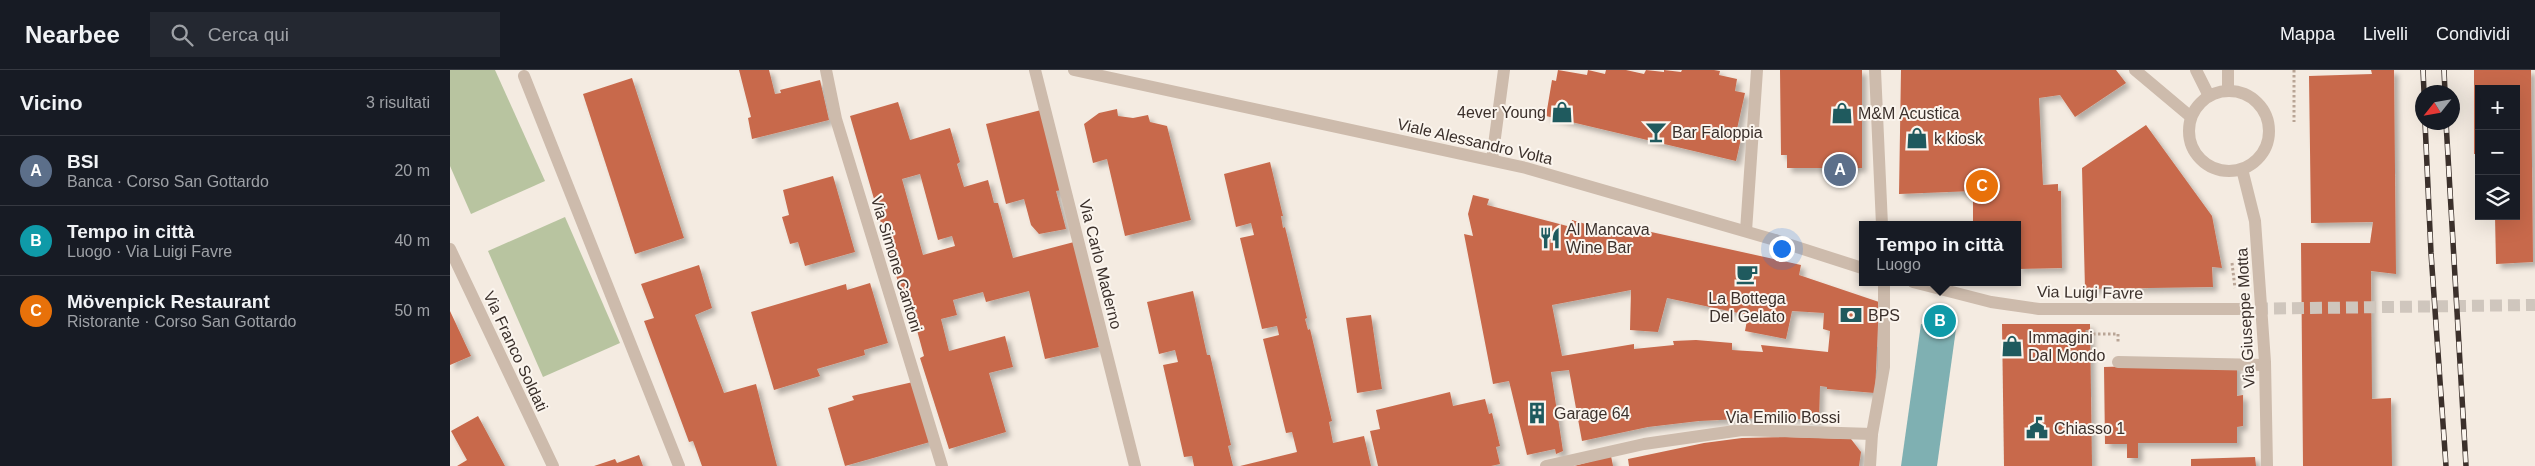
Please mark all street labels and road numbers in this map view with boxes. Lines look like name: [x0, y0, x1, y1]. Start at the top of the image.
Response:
street label: Viale Alessandro Volta: [1396, 115, 1554, 168]
street label: Via Simone Cantoni: [868, 194, 925, 334]
street label: Via Carlo Maderno: [1076, 197, 1125, 331]
street label: Via Giuseppe Motta: [2233, 247, 2258, 388]
street label: Via Luigi Favre: [2037, 283, 2143, 302]
street label: Via Franco Soldati: [480, 289, 551, 414]
street label: Via Emilio Bossi: [1726, 409, 1840, 426]

